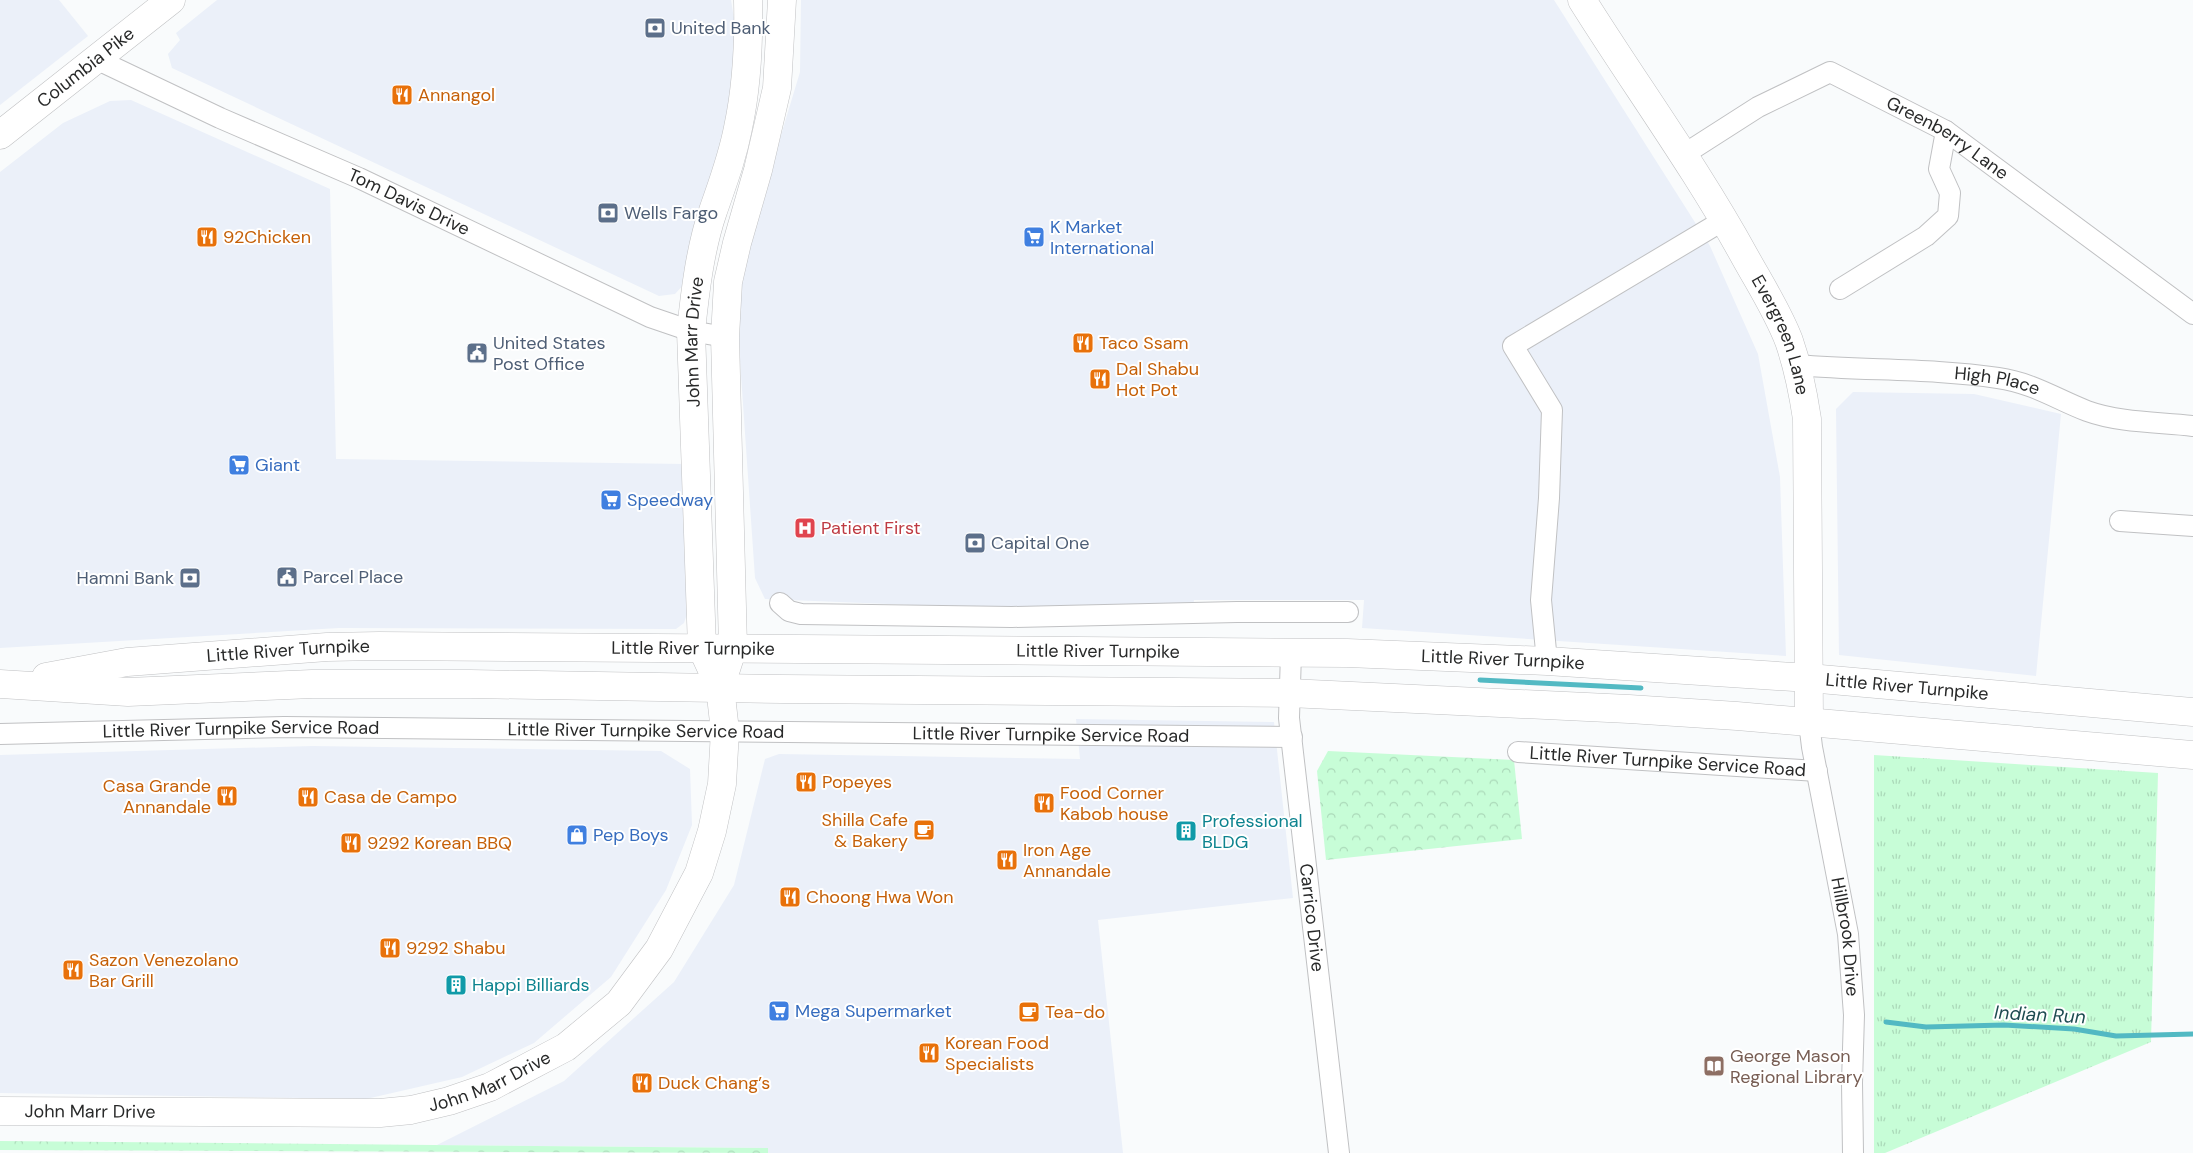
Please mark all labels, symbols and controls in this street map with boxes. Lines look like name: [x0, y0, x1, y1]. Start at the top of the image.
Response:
bank icon: United Bank: [643, 16, 667, 40]
place label: United Bank: [671, 16, 771, 40]
street label: Columbia Pike: [32, 22, 139, 113]
restaurant icon: Annangol: [390, 83, 414, 107]
place label: Annangol: [418, 83, 495, 107]
street label: Greenberry Lane: [1882, 91, 2013, 185]
street label: Tom Davis Drive: [344, 163, 474, 241]
bank icon: Wells Fargo: [596, 201, 620, 225]
place label: Wells Fargo: [624, 201, 718, 225]
place label: K Market International: [1050, 215, 1154, 260]
restaurant icon: 92Chicken: [195, 225, 219, 249]
place label: 92Chicken: [223, 225, 311, 249]
supermarket icon: K Market International: [1022, 225, 1046, 249]
street label: Evergreen Lane: [1746, 271, 1815, 397]
street label: John Marr Drive: [679, 275, 709, 408]
place label: United States Post Office: [493, 331, 606, 376]
restaurant icon: Taco Ssam: [1071, 331, 1095, 355]
place label: Taco Ssam: [1099, 331, 1189, 355]
public building icon: United States Post Office: [465, 341, 489, 365]
place label: Dal Shabu Hot Pot: [1116, 357, 1199, 402]
street label: High Place: [1953, 361, 2044, 401]
restaurant icon: Dal Shabu Hot Pot: [1088, 367, 1112, 391]
supermarket icon: Giant: [227, 453, 251, 477]
place label: Giant: [255, 453, 300, 477]
supermarket icon: Speedway: [599, 488, 623, 512]
place label: Speedway: [627, 488, 713, 512]
hospital icon: Patient First: [793, 516, 817, 540]
place label: Patient First: [821, 516, 921, 540]
bank icon: Capital One: [963, 531, 987, 555]
place label: Capital One: [991, 531, 1089, 555]
public building icon: Parcel Place: [275, 565, 299, 589]
place label: Parcel Place: [303, 565, 403, 589]
place label: Hamni Bank: [76, 566, 174, 590]
bank icon: Hamni Bank: [178, 566, 202, 590]
street label: Little River Turnpike: [206, 634, 370, 668]
street label: Little River Turnpike: [611, 636, 775, 661]
street label: Little River Turnpike: [1016, 639, 1180, 664]
street label: Little River Turnpike: [1421, 644, 1585, 675]
street label: Little River Turnpike: [1824, 668, 1989, 706]
street label: Little River Turnpike Service Road: [102, 715, 379, 743]
street label: Little River Turnpike Service Road: [507, 717, 784, 744]
street label: Little River Turnpike Service Road: [912, 721, 1189, 748]
street label: Little River Turnpike Service Road: [1529, 741, 1807, 782]
restaurant icon: Popeyes: [794, 770, 818, 794]
place label: Popeyes: [822, 770, 892, 794]
place label: Casa Grande Annandale: [103, 774, 211, 819]
place label: Food Corner Kabob house: [1060, 781, 1169, 826]
restaurant icon: Casa Grande Annandale: [215, 784, 239, 808]
restaurant icon: Casa de Campo: [296, 785, 320, 809]
place label: Casa de Campo: [324, 785, 457, 809]
restaurant icon: Food Corner Kabob house: [1032, 791, 1056, 815]
place label: Shilla Cafe & Bakery: [822, 808, 908, 853]
place label: Professional BLDG: [1202, 809, 1303, 854]
cafe icon: Shilla Cafe & Bakery: [912, 818, 936, 842]
building icon: Professional BLDG: [1174, 819, 1198, 843]
shop icon: Pep Boys: [565, 823, 589, 847]
place label: Pep Boys: [593, 823, 669, 847]
restaurant icon: 9292 Korean BBQ: [339, 831, 363, 855]
place label: 9292 Korean BBQ: [367, 831, 512, 855]
place label: Iron Age Annandale: [1023, 838, 1111, 883]
restaurant icon: Iron Age Annandale: [995, 848, 1019, 872]
street label: Carrico Drive: [1294, 862, 1330, 973]
street label: Hillbrook Drive: [1825, 875, 1865, 997]
restaurant icon: Choong Hwa Won: [778, 885, 802, 909]
place label: Choong Hwa Won: [806, 885, 954, 909]
restaurant icon: 9292 Shabu: [378, 936, 402, 960]
place label: 9292 Shabu: [406, 936, 506, 960]
place label: Sazon Venezolano Bar Grill: [89, 948, 239, 993]
restaurant icon: Sazon Venezolano Bar Grill: [61, 958, 85, 982]
building icon: Happi Billiards: [444, 973, 468, 997]
place label: Happi Billiards: [472, 973, 590, 997]
supermarket icon: Mega Supermarket: [767, 999, 791, 1023]
place label: Mega Supermarket: [795, 999, 952, 1023]
cafe icon: Tea-do: [1017, 1000, 1041, 1024]
place label: Tea-do: [1045, 1000, 1105, 1024]
water label: Indian Run: [1994, 1000, 2086, 1029]
place label: Korean Food Specialists: [945, 1031, 1049, 1076]
restaurant icon: Korean Food Specialists: [917, 1041, 941, 1065]
place label: George Mason Regional Library: [1730, 1044, 1862, 1089]
street label: John Marr Drive: [426, 1045, 555, 1117]
library icon: George Mason Regional Library: [1702, 1054, 1726, 1078]
restaurant icon: Duck Chang’s: [630, 1071, 654, 1095]
place label: Duck Chang’s: [658, 1071, 770, 1095]
street label: John Marr Drive: [24, 1099, 156, 1124]

